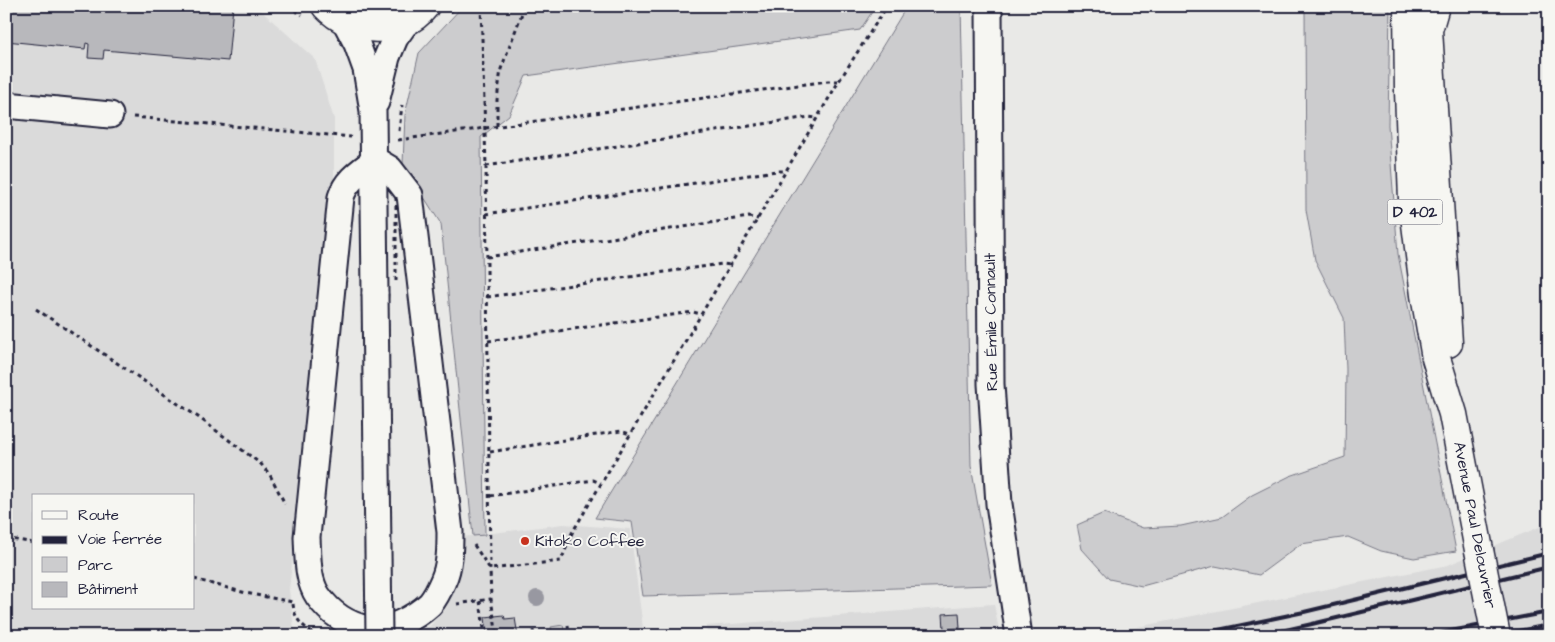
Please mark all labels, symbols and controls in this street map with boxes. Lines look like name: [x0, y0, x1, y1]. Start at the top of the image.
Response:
road number: D 402: [1388, 200, 1442, 224]
street label: Rue Émile Connault: [979, 252, 1003, 391]
street label: Avenue Paul Delouvrier: [1448, 440, 1502, 610]
legend: [32, 494, 195, 610]
text: Route: [78, 505, 119, 526]
text: Voie ferrée: [78, 529, 162, 550]
place label: Kitoko Coffee: [535, 530, 645, 552]
marker: Kitoko Coffee: [519, 535, 531, 547]
text: Parc: [78, 555, 113, 576]
text: Bâtiment: [78, 579, 138, 600]

